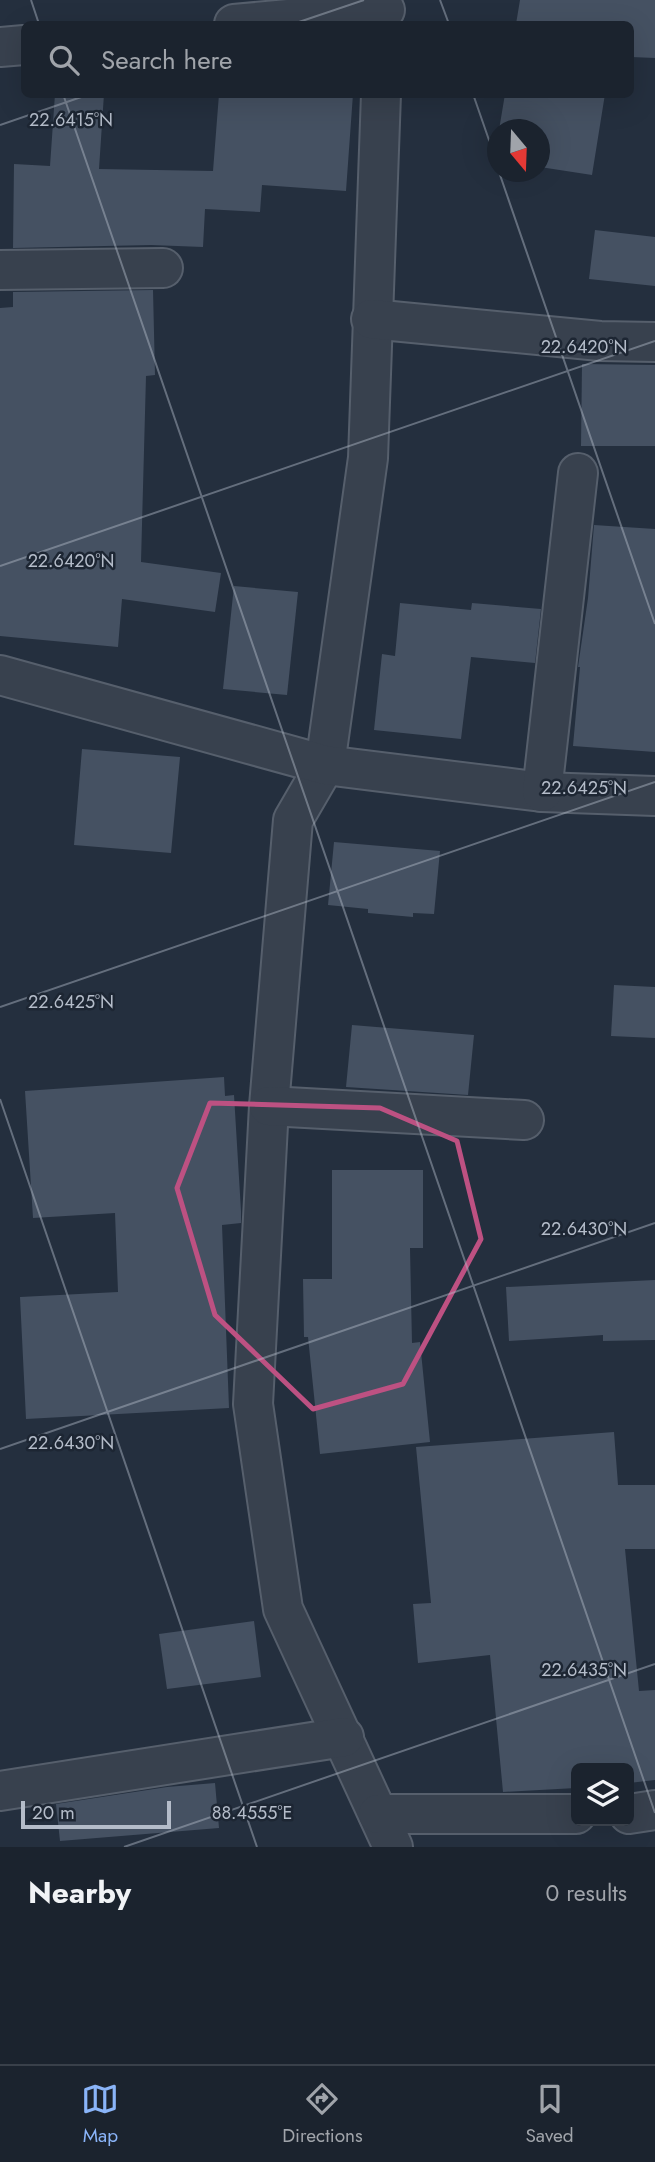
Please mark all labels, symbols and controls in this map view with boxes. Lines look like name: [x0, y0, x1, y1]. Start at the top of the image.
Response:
search box: [21, 21, 634, 98]
icon: search: [45, 41, 83, 79]
text: Search here: [101, 41, 233, 79]
text: 22.6415°N: [29, 107, 113, 133]
north arrow: [487, 119, 550, 182]
text: 22.6420°N: [541, 334, 627, 360]
text: 22.6420°N: [28, 548, 114, 574]
text: 22.6425°N: [541, 775, 627, 801]
text: 22.6425°N: [28, 989, 114, 1015]
text: 22.6430°N: [541, 1216, 627, 1242]
text: 22.6430°N: [28, 1430, 114, 1456]
text: 22.6435°N: [541, 1657, 627, 1683]
map controls: [571, 1763, 634, 1826]
button: layers: [571, 1763, 634, 1826]
scale bar: [21, 1798, 172, 1830]
text: 20 m: [32, 1799, 75, 1826]
text: 88.4555°E: [212, 1800, 292, 1826]
text: Nearby: [28, 1871, 131, 1914]
text: 0 results: [545, 1876, 627, 1910]
tab: Map: [81, 2080, 119, 2149]
tab: Directions: [282, 2080, 363, 2149]
tab: Saved: [525, 2080, 574, 2149]

